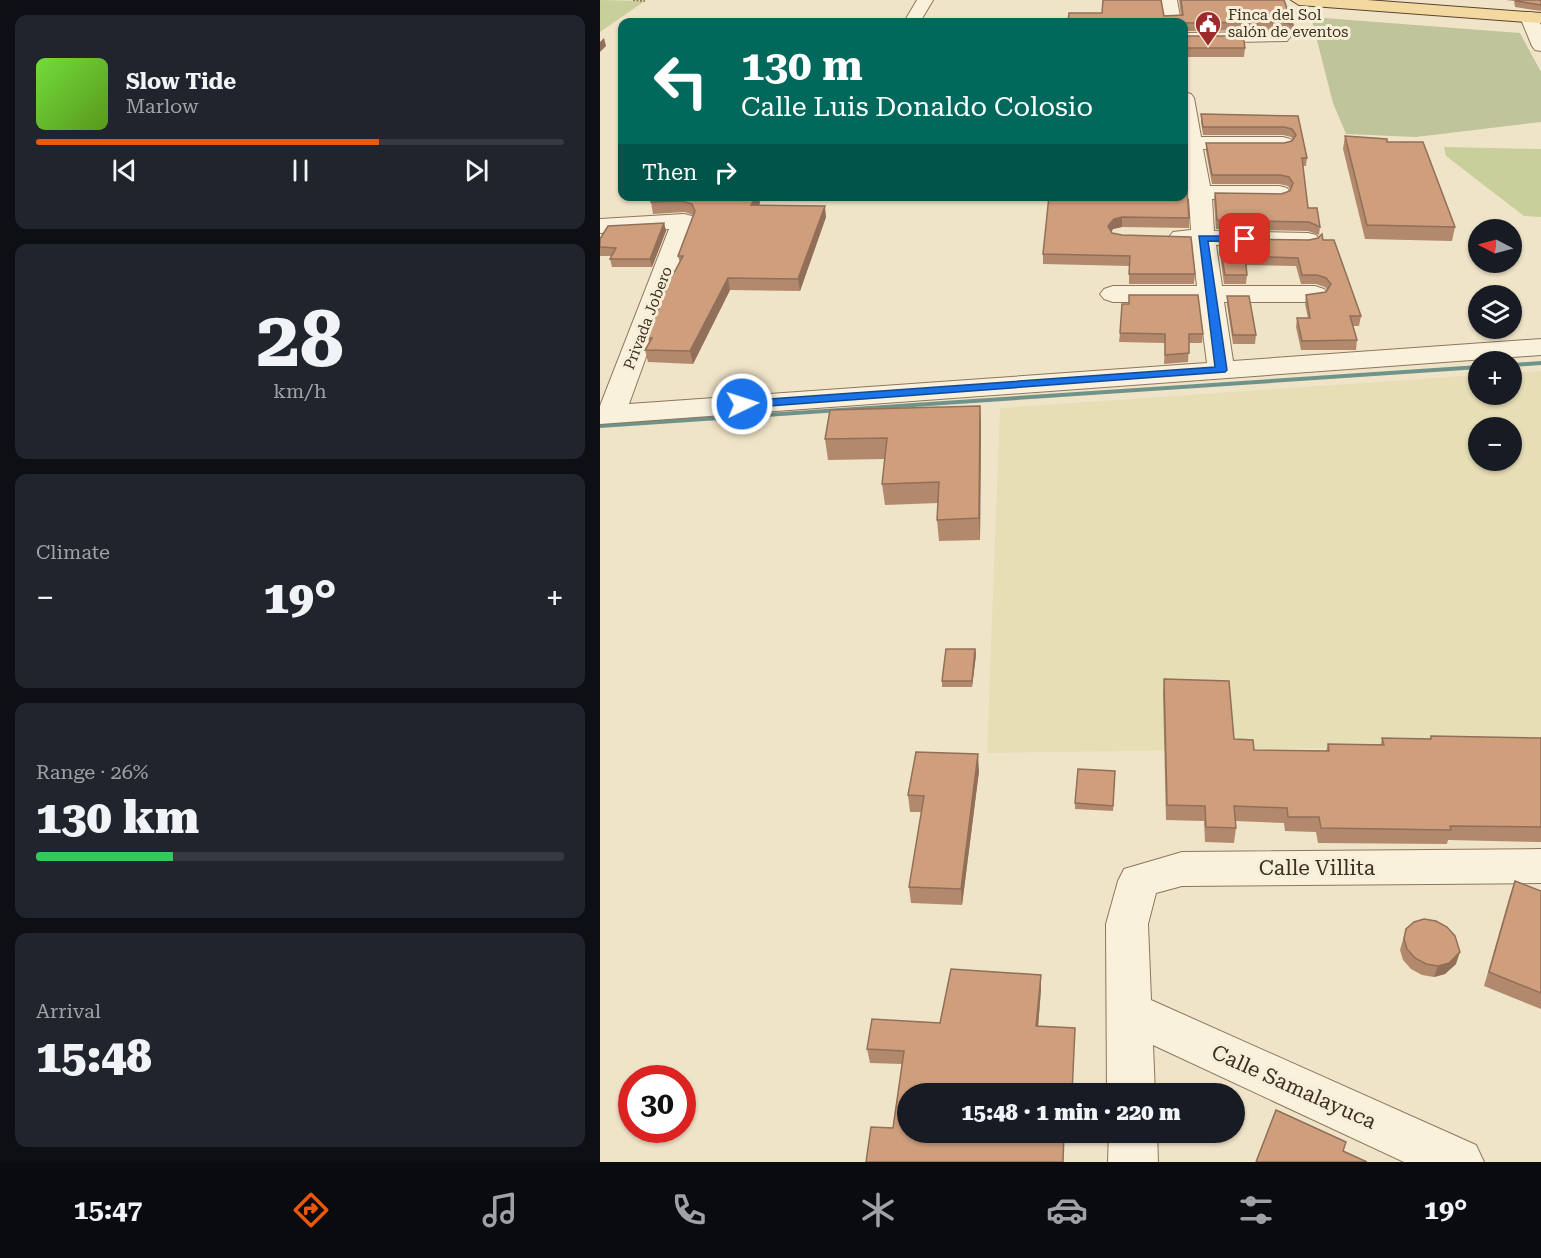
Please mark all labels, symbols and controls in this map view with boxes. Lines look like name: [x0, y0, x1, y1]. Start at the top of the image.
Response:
place label: Finca del Sol salón de eventos: [1228, 6, 1348, 41]
public building icon: Finca del Sol salón de eventos: [1193, 9, 1223, 47]
text: 130 m: [741, 41, 863, 90]
icon: left: [642, 42, 720, 120]
text: Slow Tide: [126, 69, 236, 94]
text: Calle Luis Donaldo Colosio: [741, 91, 1093, 123]
text: Marlow: [126, 94, 199, 118]
icon: previous: [108, 154, 141, 187]
icon: pause: [284, 154, 317, 187]
icon: next: [460, 154, 493, 187]
icon: right: [709, 156, 742, 189]
text: Then: [642, 160, 697, 185]
pin: [1219, 213, 1270, 264]
north arrow: [1468, 219, 1522, 273]
map controls: [1468, 219, 1522, 471]
icon: arrive: [1228, 222, 1261, 255]
street label: Privada Jobero: [620, 264, 676, 372]
button: layers: [1468, 285, 1522, 339]
text: 28: [256, 294, 344, 385]
button: +: [1468, 351, 1522, 405]
position arrow: [710, 372, 774, 436]
text: km/h: [273, 379, 327, 403]
button: −: [1468, 417, 1522, 471]
text: Climate: [36, 540, 110, 564]
text: 19°: [264, 571, 337, 624]
text: −: [36, 578, 54, 617]
text: +: [546, 578, 564, 617]
text: Range · 26%: [36, 760, 148, 784]
text: 130 km: [36, 791, 199, 844]
street label: Calle Villita: [1259, 856, 1376, 880]
text: Arrival: [36, 999, 101, 1023]
text: 15:48: [36, 1030, 152, 1083]
street label: Calle Samalayuca: [1208, 1040, 1381, 1134]
speed limit sign: 30: [618, 1065, 696, 1143]
text: 15:48 · 1 min · 220 m: [961, 1100, 1181, 1125]
icon: directions: [290, 1189, 332, 1231]
icon: music: [479, 1189, 521, 1231]
icon: phone: [668, 1189, 710, 1231]
icon: climate: [857, 1189, 899, 1231]
icon: car: [1046, 1189, 1088, 1231]
icon: filters: [1235, 1189, 1277, 1231]
text: 15:47: [74, 1194, 142, 1226]
text: 19°: [1424, 1194, 1467, 1226]

